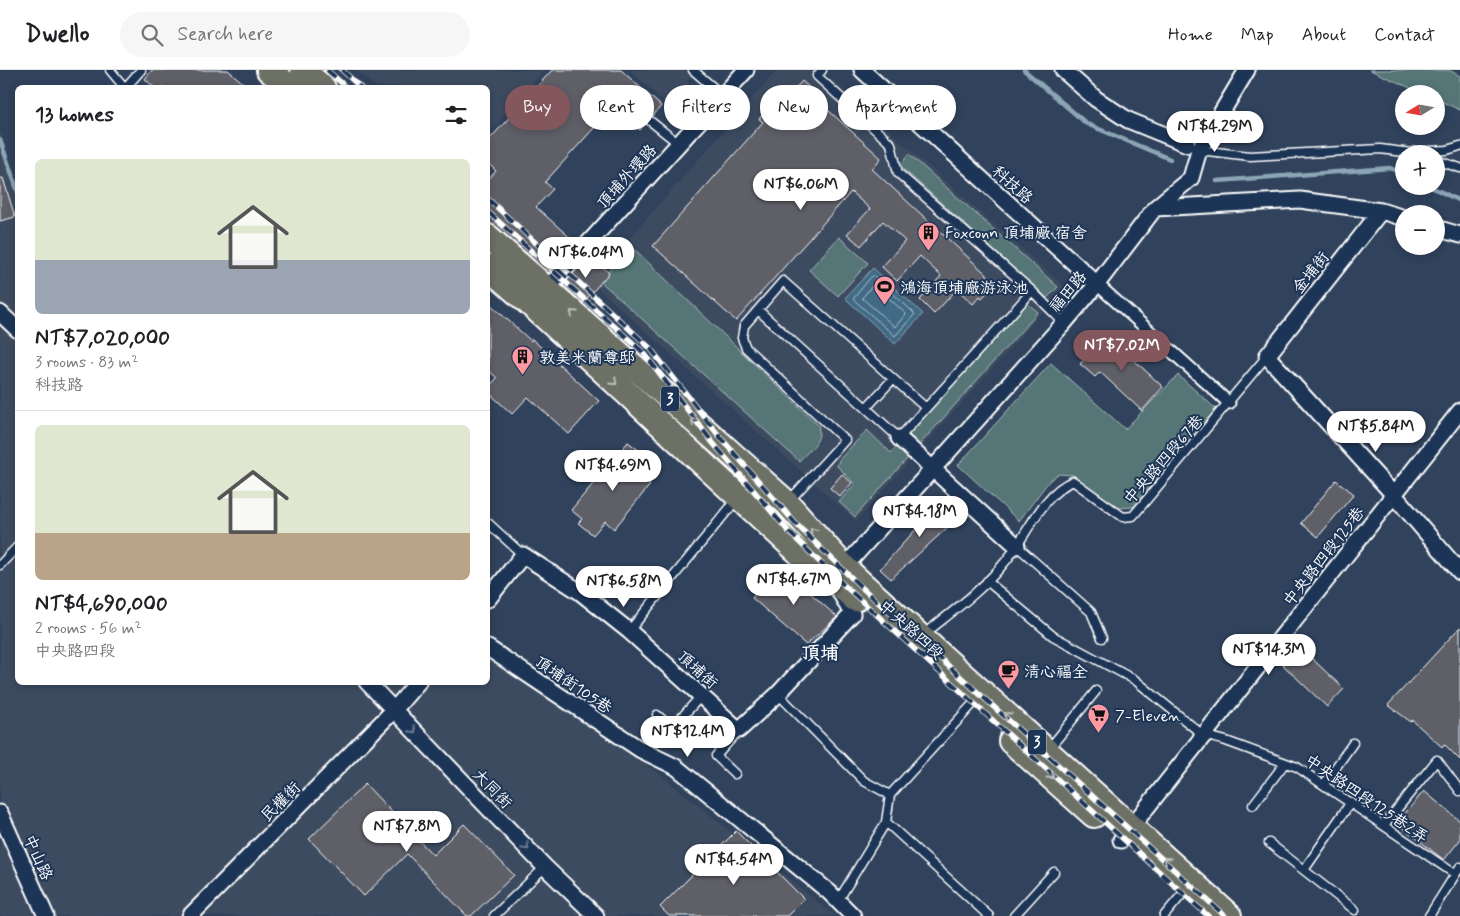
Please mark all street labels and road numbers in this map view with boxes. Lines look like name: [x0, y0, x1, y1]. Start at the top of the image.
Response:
street label: 頂埔外環路: [593, 140, 662, 214]
street label: 科技路: [987, 161, 1037, 209]
street label: 金埔街: [1288, 248, 1334, 298]
street label: 福田路: [1045, 267, 1092, 317]
road number: 3: [661, 386, 679, 412]
street label: 中央路四段67巷: [1119, 411, 1209, 509]
street label: 中央路四段125巷: [1279, 503, 1370, 611]
street label: 中央路四段: [874, 596, 948, 665]
street label: 頂埔街: [672, 646, 722, 694]
street label: 頂埔街105巷: [530, 652, 616, 719]
road number: 3: [1028, 730, 1046, 754]
street label: 中央路四段125巷2弄: [1300, 750, 1432, 848]
street label: 大同街: [468, 764, 516, 814]
street label: 民權街: [257, 778, 305, 826]
street label: 中山路: [18, 831, 57, 884]

